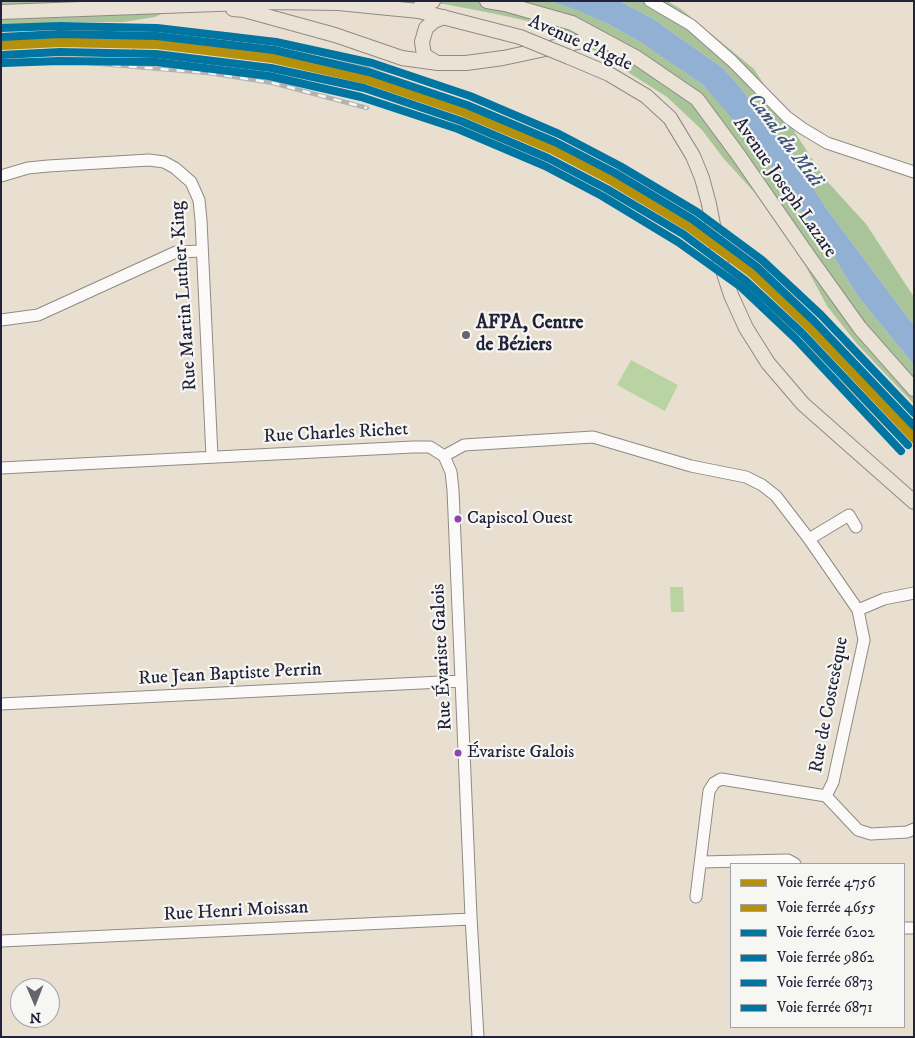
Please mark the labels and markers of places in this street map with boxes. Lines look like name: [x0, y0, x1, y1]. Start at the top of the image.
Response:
place label: AFPA, Centre de Béziers: [476, 313, 583, 357]
marker: AFPA, Centre de Béziers: [460, 329, 472, 341]
place label: Capiscol Ouest: [467, 508, 573, 530]
marker: Capiscol Ouest: [453, 514, 463, 524]
place label: Évariste Galois: [467, 742, 574, 764]
marker: Évariste Galois: [453, 748, 463, 758]

